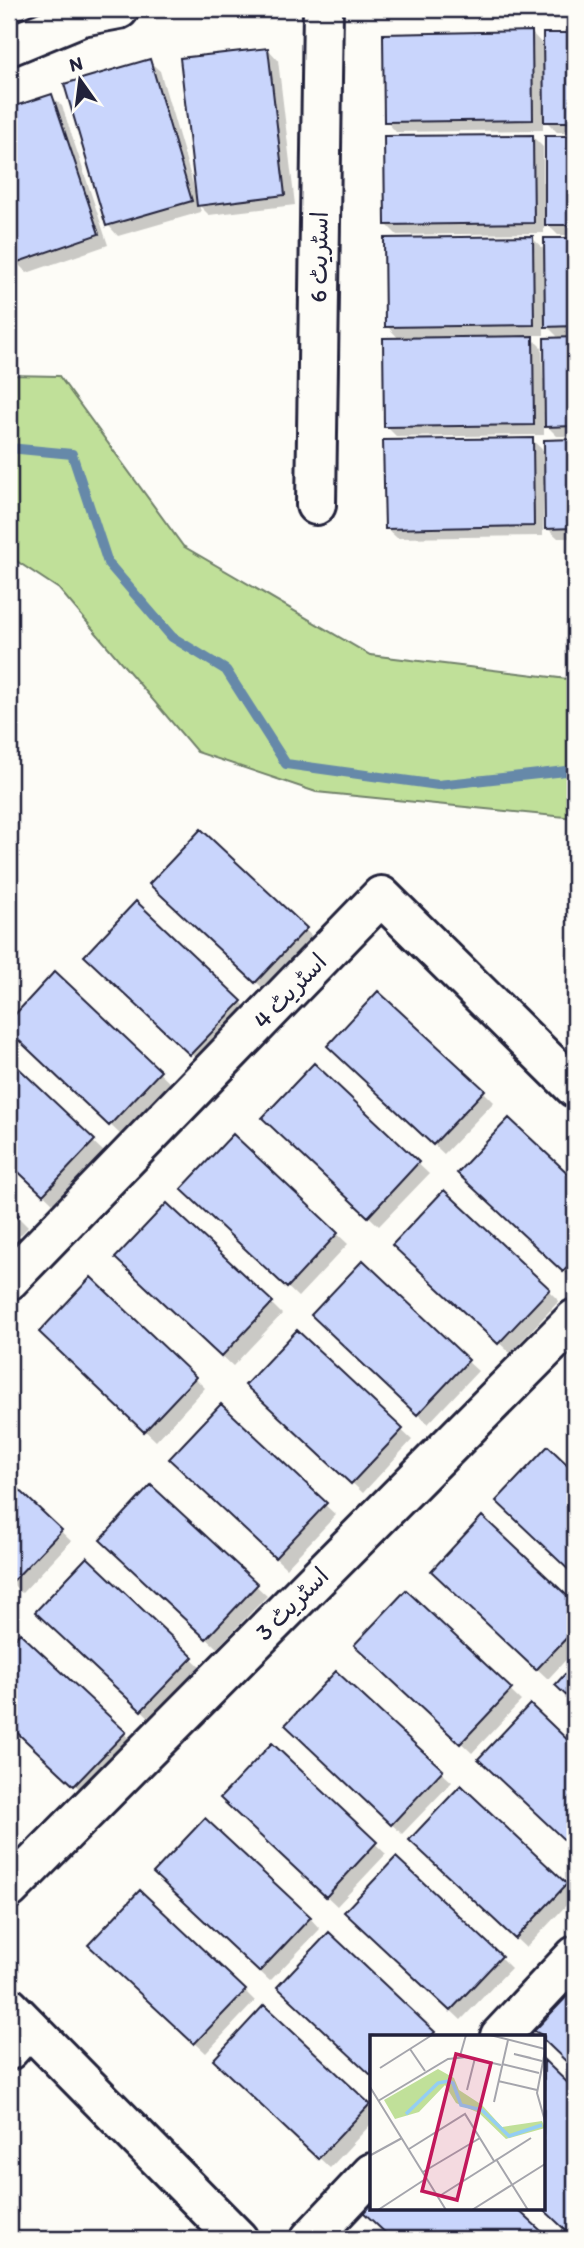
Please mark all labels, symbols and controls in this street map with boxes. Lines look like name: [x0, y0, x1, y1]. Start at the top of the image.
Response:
north arrow: [46, 46, 116, 116]
text: N: [67, 51, 85, 77]
street label: اسٹریٹ 6: [303, 211, 334, 303]
street label: اسٹریٹ 4: [247, 947, 332, 1034]
street label: اسٹریٹ 3: [249, 1561, 334, 1646]
inset map: [370, 2035, 546, 2210]

